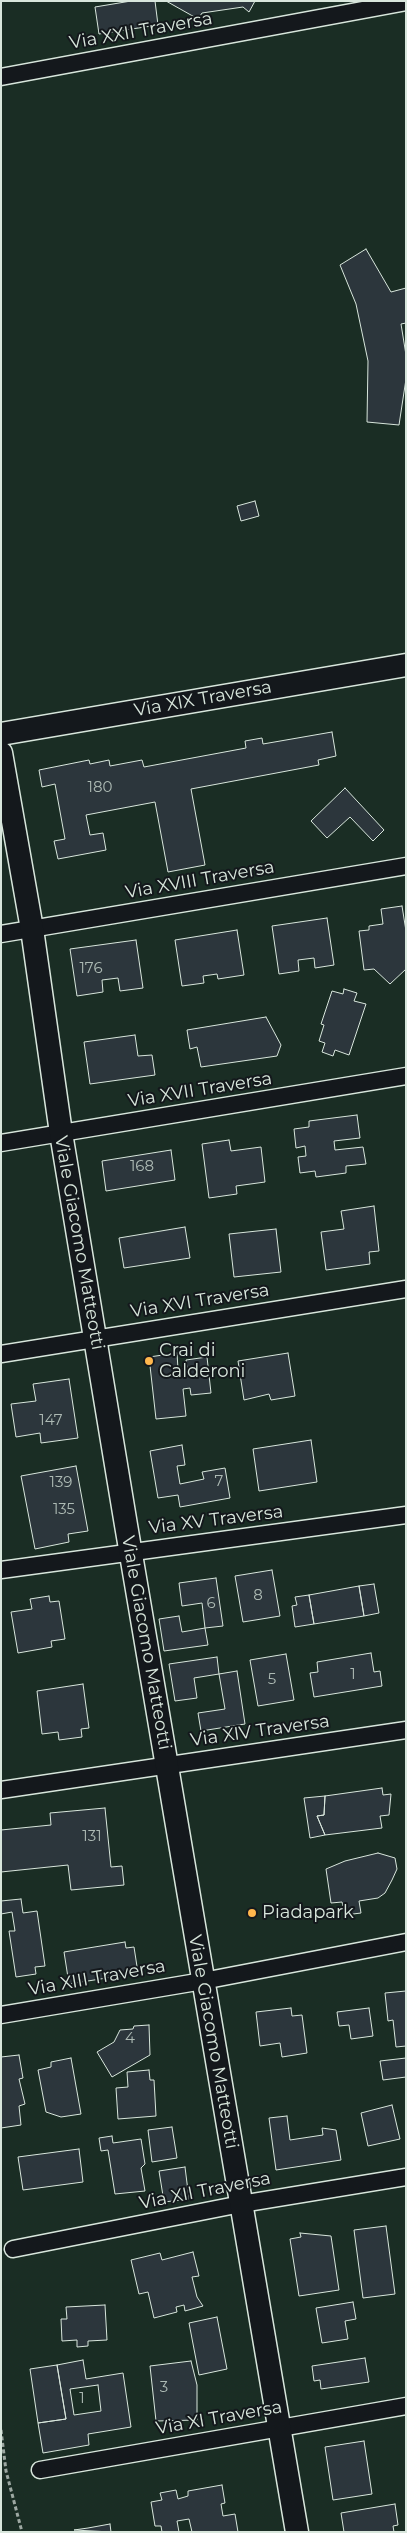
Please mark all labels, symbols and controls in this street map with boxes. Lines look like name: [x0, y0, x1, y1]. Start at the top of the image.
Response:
street label: Via XXII Traversa: [68, 8, 214, 54]
street label: Via XIX Traversa: [132, 676, 274, 722]
house number: 180: [88, 779, 112, 797]
street label: Via XVIII Traversa: [124, 856, 276, 904]
house number: 176: [79, 960, 103, 978]
street label: Via XVII Traversa: [126, 1068, 274, 1112]
street label: Viale Giacomo Matteotti: [50, 1134, 108, 1352]
house number: 168: [130, 1158, 154, 1176]
street label: Via XVI Traversa: [129, 1279, 271, 1323]
place label: Crai di Calderoni: [159, 1340, 245, 1382]
marker: Crai di Calderoni: [143, 1355, 155, 1367]
house number: 147: [39, 1412, 63, 1430]
house number: 7: [215, 1473, 223, 1491]
house number: 139: [49, 1474, 73, 1492]
house number: 135: [53, 1501, 75, 1519]
street label: Via XV Traversa: [148, 1501, 284, 1539]
street label: Viale Giacomo Matteotti: [117, 1534, 175, 1752]
house number: 8: [253, 1587, 263, 1605]
house number: 6: [206, 1595, 216, 1613]
house number: 1: [350, 1666, 356, 1684]
house number: 5: [268, 1671, 276, 1689]
street label: Via XIV Traversa: [189, 1711, 331, 1751]
house number: 131: [82, 1828, 102, 1846]
place label: Piadapark: [262, 1902, 354, 1924]
marker: Piadapark: [246, 1907, 258, 1919]
street label: Viale Giacomo Matteotti: [184, 1933, 242, 2151]
street label: Via XIII Traversa: [27, 1955, 167, 2001]
house number: 4: [125, 2030, 135, 2048]
street label: Via XII Traversa: [137, 2168, 273, 2214]
house number: 3: [160, 2379, 168, 2397]
house number: 1: [79, 2390, 85, 2408]
street label: Via XI Traversa: [154, 2396, 284, 2440]

